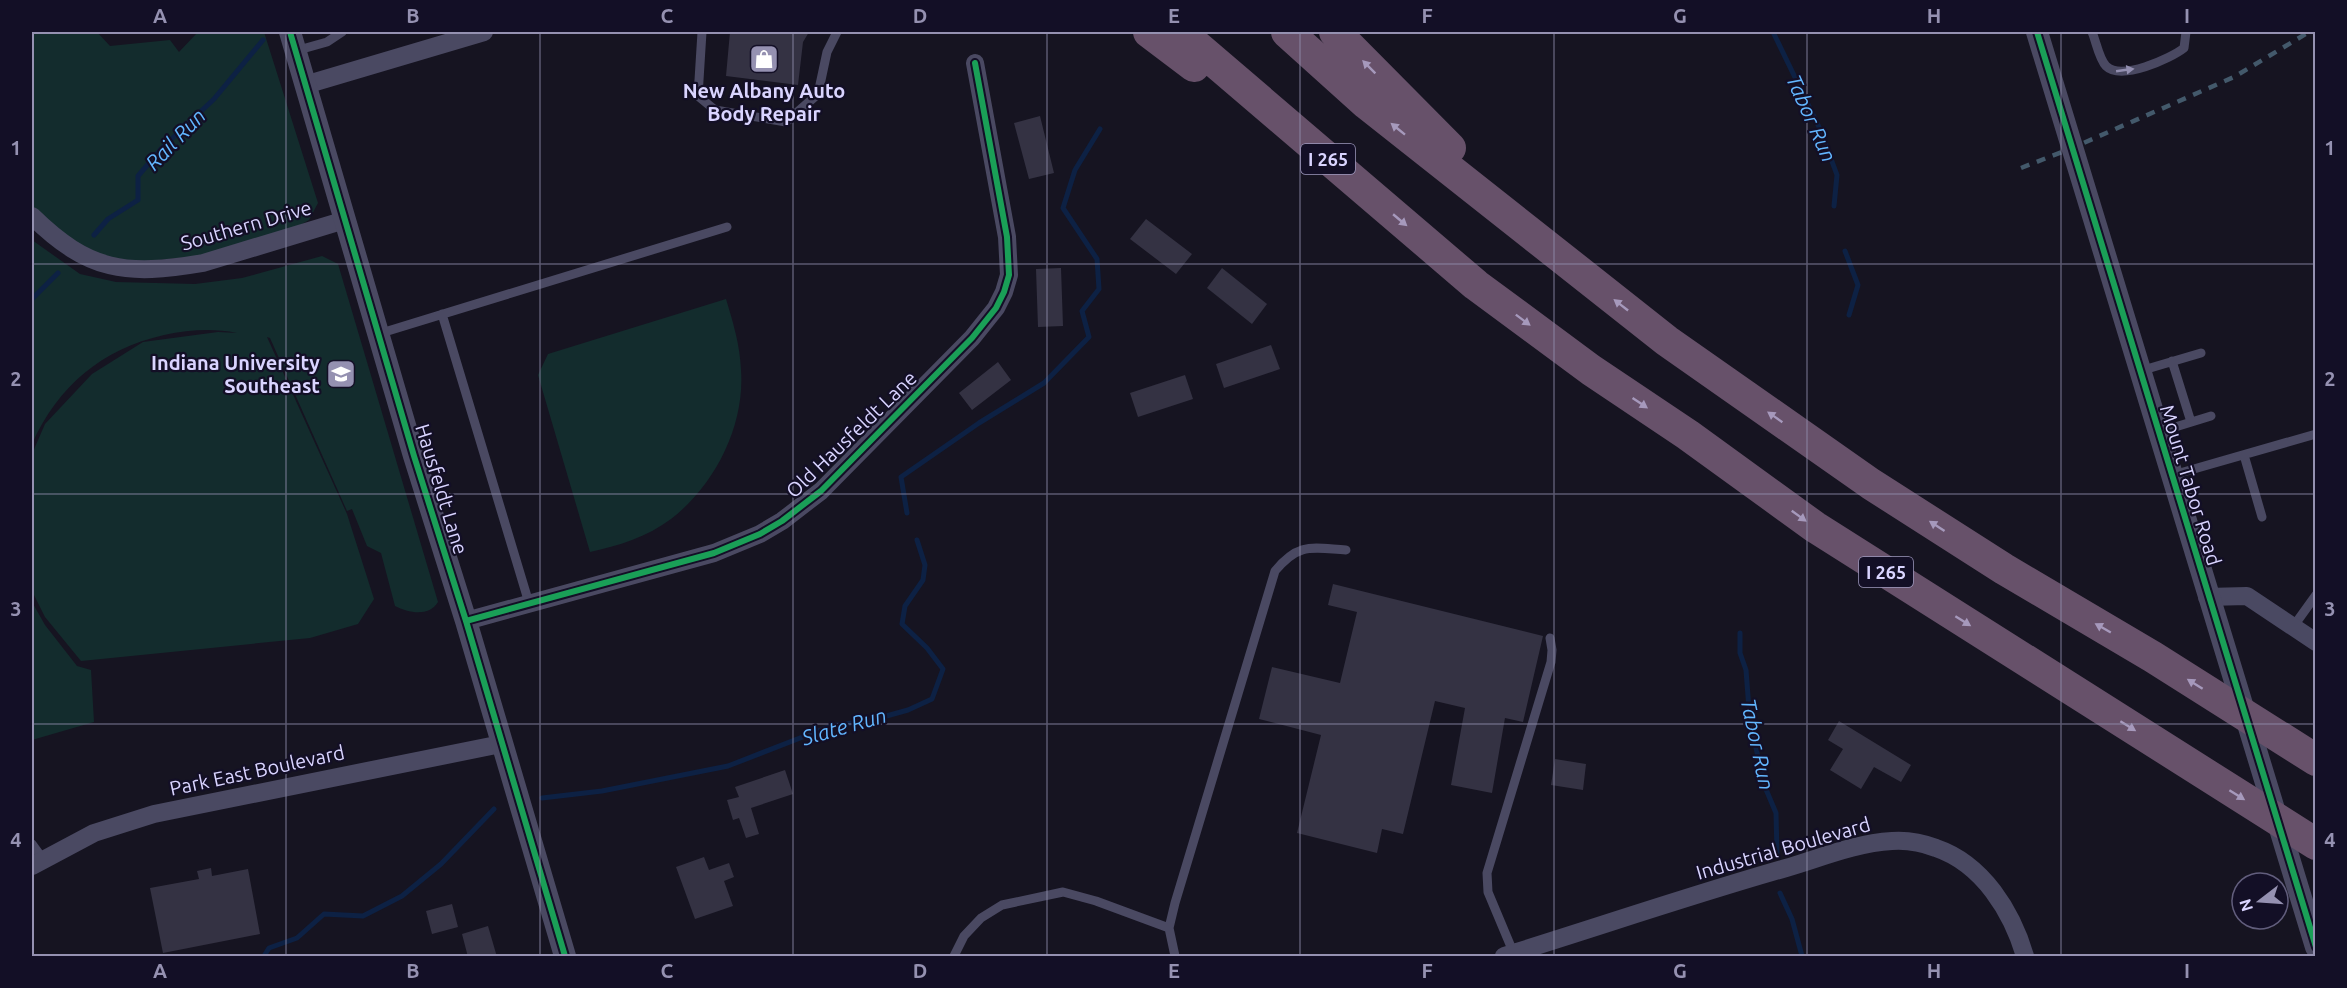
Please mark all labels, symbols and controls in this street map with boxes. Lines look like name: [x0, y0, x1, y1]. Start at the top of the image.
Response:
text: A: [153, 4, 167, 27]
text: B: [406, 4, 420, 27]
text: C: [661, 4, 674, 27]
text: D: [913, 4, 927, 27]
text: E: [1168, 4, 1180, 27]
text: F: [1421, 4, 1433, 27]
text: G: [1673, 4, 1687, 27]
text: H: [1927, 4, 1941, 27]
text: I: [2184, 4, 2190, 27]
shop icon: New Albany Auto Body Repair: [748, 43, 780, 75]
one-way arrow: [1362, 60, 1376, 74]
one-way arrow: [2115, 66, 2134, 75]
water label: Tabor Run: [1782, 71, 1842, 165]
place label: New Albany Auto Body Repair: [683, 79, 845, 125]
water label: Rail Run: [140, 103, 210, 175]
one-way arrow: [1390, 122, 1406, 135]
text: 1: [10, 136, 22, 159]
text: 1: [2324, 136, 2336, 159]
road number: I 265: [1301, 144, 1355, 174]
street label: Southern Drive: [178, 195, 314, 255]
one-way arrow: [1392, 213, 1407, 226]
one-way arrow: [1613, 299, 1629, 312]
one-way arrow: [1516, 313, 1531, 325]
place label: Indiana University Southeast: [151, 351, 320, 397]
school or university icon: Indiana University Southeast: [325, 358, 357, 390]
street label: Old Hausfeldt Lane: [781, 366, 921, 502]
text: 2: [10, 367, 22, 390]
text: 2: [2324, 367, 2336, 390]
one-way arrow: [1632, 397, 1648, 408]
street label: Mount Tabor Road: [2156, 402, 2226, 568]
one-way arrow: [1768, 411, 1784, 423]
street label: Hausfeldt Lane: [411, 421, 473, 557]
one-way arrow: [1792, 509, 1807, 521]
one-way arrow: [1929, 520, 1945, 532]
road number: I 265: [1859, 557, 1913, 587]
text: 3: [10, 597, 22, 620]
text: 3: [2324, 597, 2336, 620]
one-way arrow: [1955, 616, 1971, 627]
one-way arrow: [2095, 622, 2111, 633]
one-way arrow: [2187, 678, 2203, 689]
water label: Tabor Run: [1737, 696, 1779, 792]
water label: Slate Run: [798, 702, 889, 750]
one-way arrow: [2119, 720, 2135, 732]
street label: Park East Boulevard: [167, 740, 347, 800]
one-way arrow: [2229, 790, 2245, 801]
street label: Industrial Boulevard: [1693, 812, 1873, 884]
text: 4: [10, 828, 22, 851]
text: 4: [2324, 828, 2336, 851]
north arrow: [2230, 871, 2290, 931]
text: N: [2235, 897, 2256, 914]
text: A: [153, 959, 167, 982]
text: B: [406, 959, 420, 982]
text: C: [661, 959, 674, 982]
text: D: [913, 959, 927, 982]
text: E: [1168, 959, 1180, 982]
text: F: [1421, 959, 1433, 982]
text: G: [1673, 959, 1687, 982]
text: H: [1927, 959, 1941, 982]
text: I: [2184, 959, 2190, 982]

